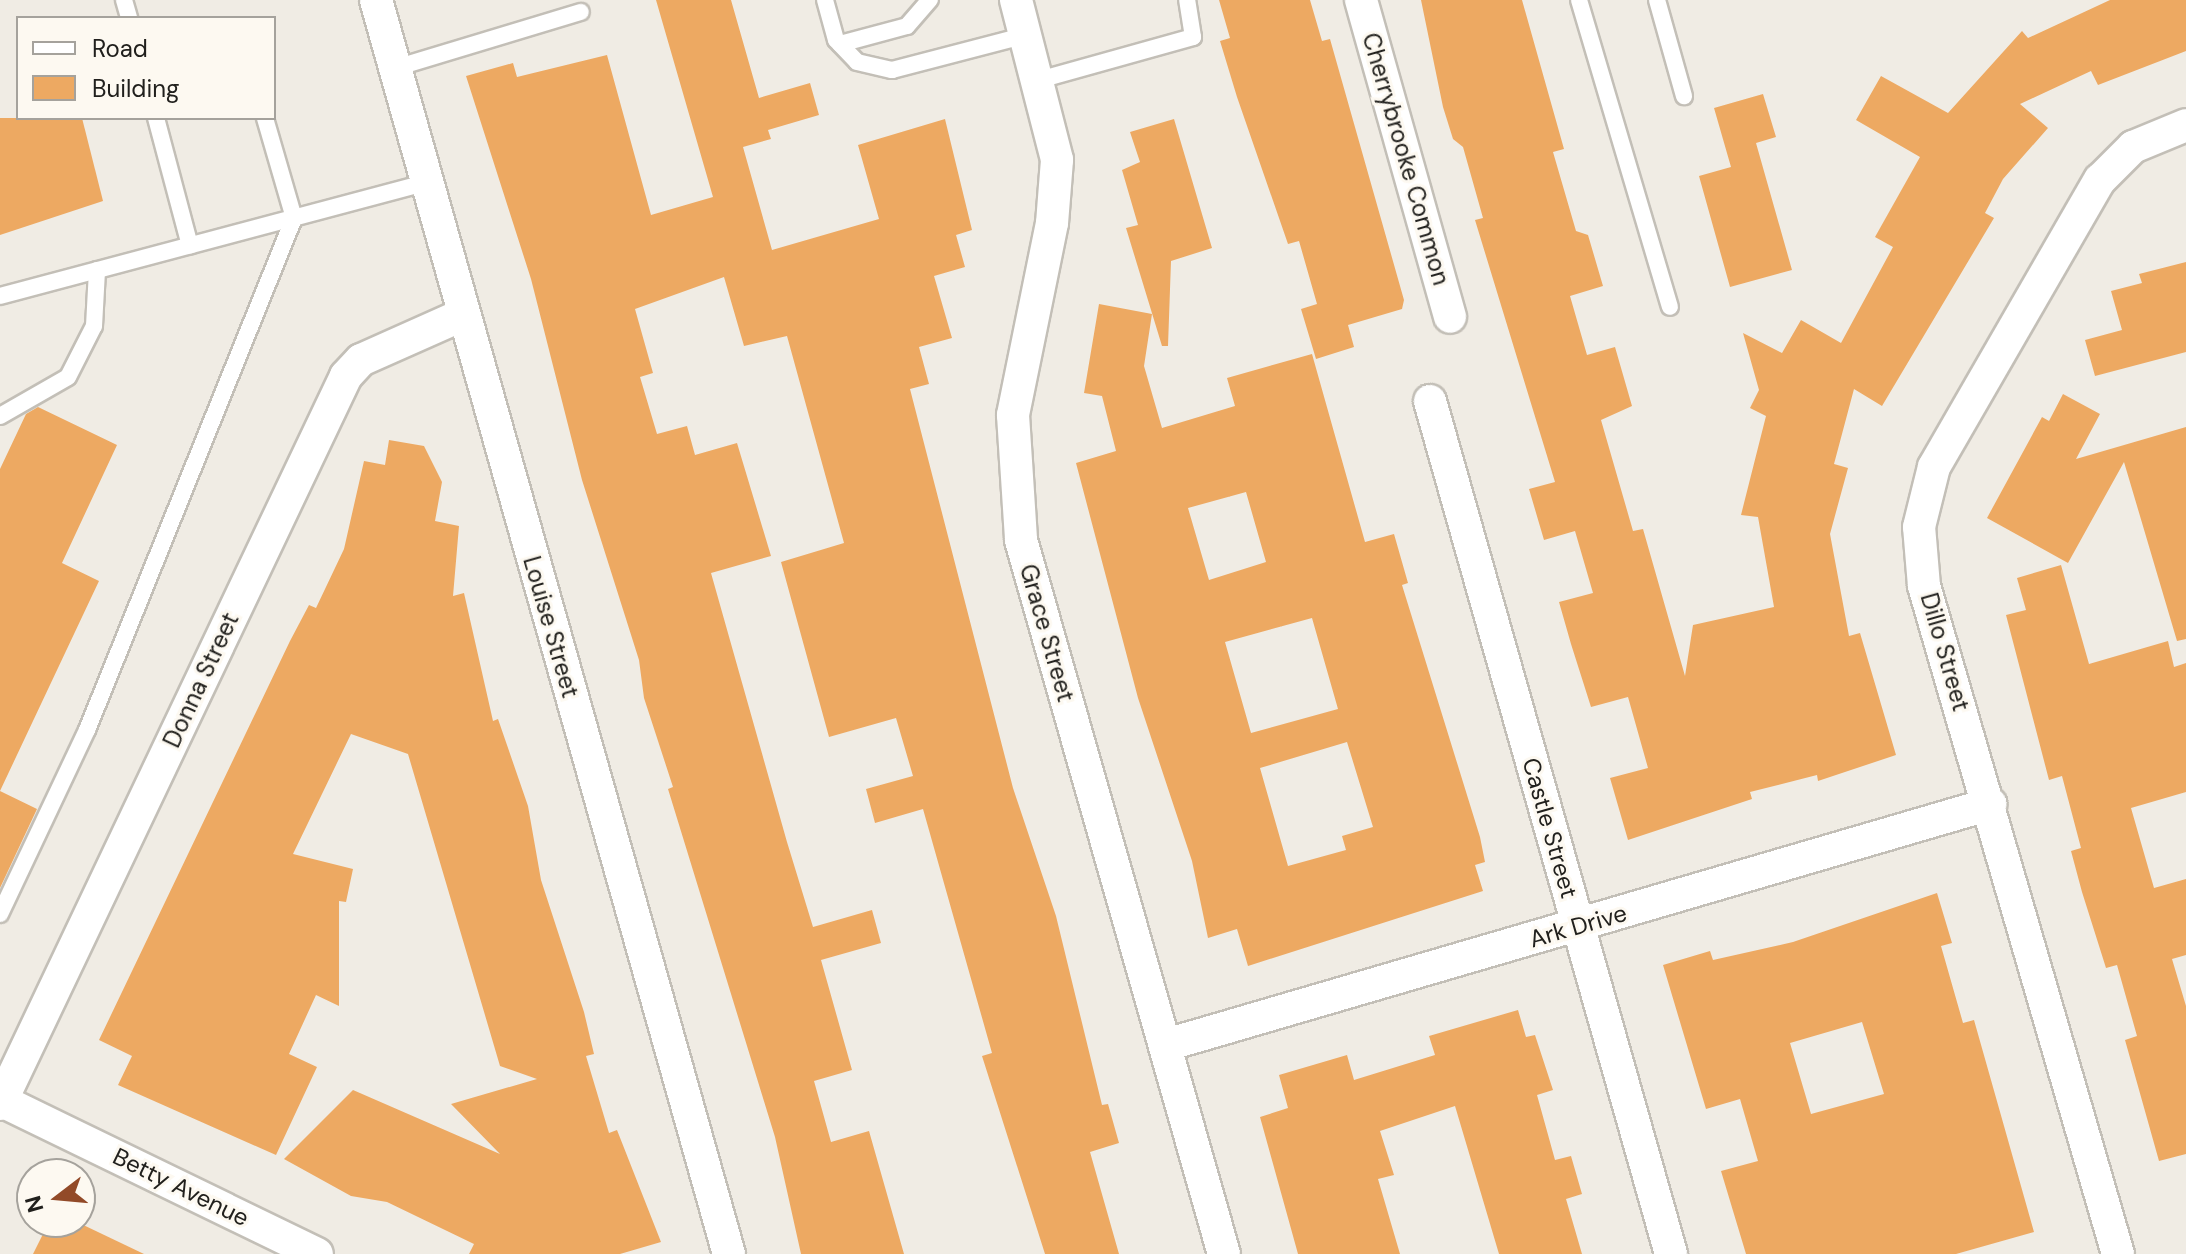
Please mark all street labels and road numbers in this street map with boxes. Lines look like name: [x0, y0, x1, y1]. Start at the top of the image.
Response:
street label: Cherrybrooke Common: [1356, 30, 1456, 288]
street label: Louise Street: [517, 553, 585, 701]
street label: Grace Street: [1014, 561, 1080, 705]
street label: Dillo Street: [1914, 590, 1976, 714]
street label: Donna Street: [157, 608, 245, 752]
street label: Castle Street: [1516, 755, 1584, 901]
street label: Ark Drive: [1526, 898, 1630, 954]
street label: Betty Avenue: [108, 1142, 254, 1232]

